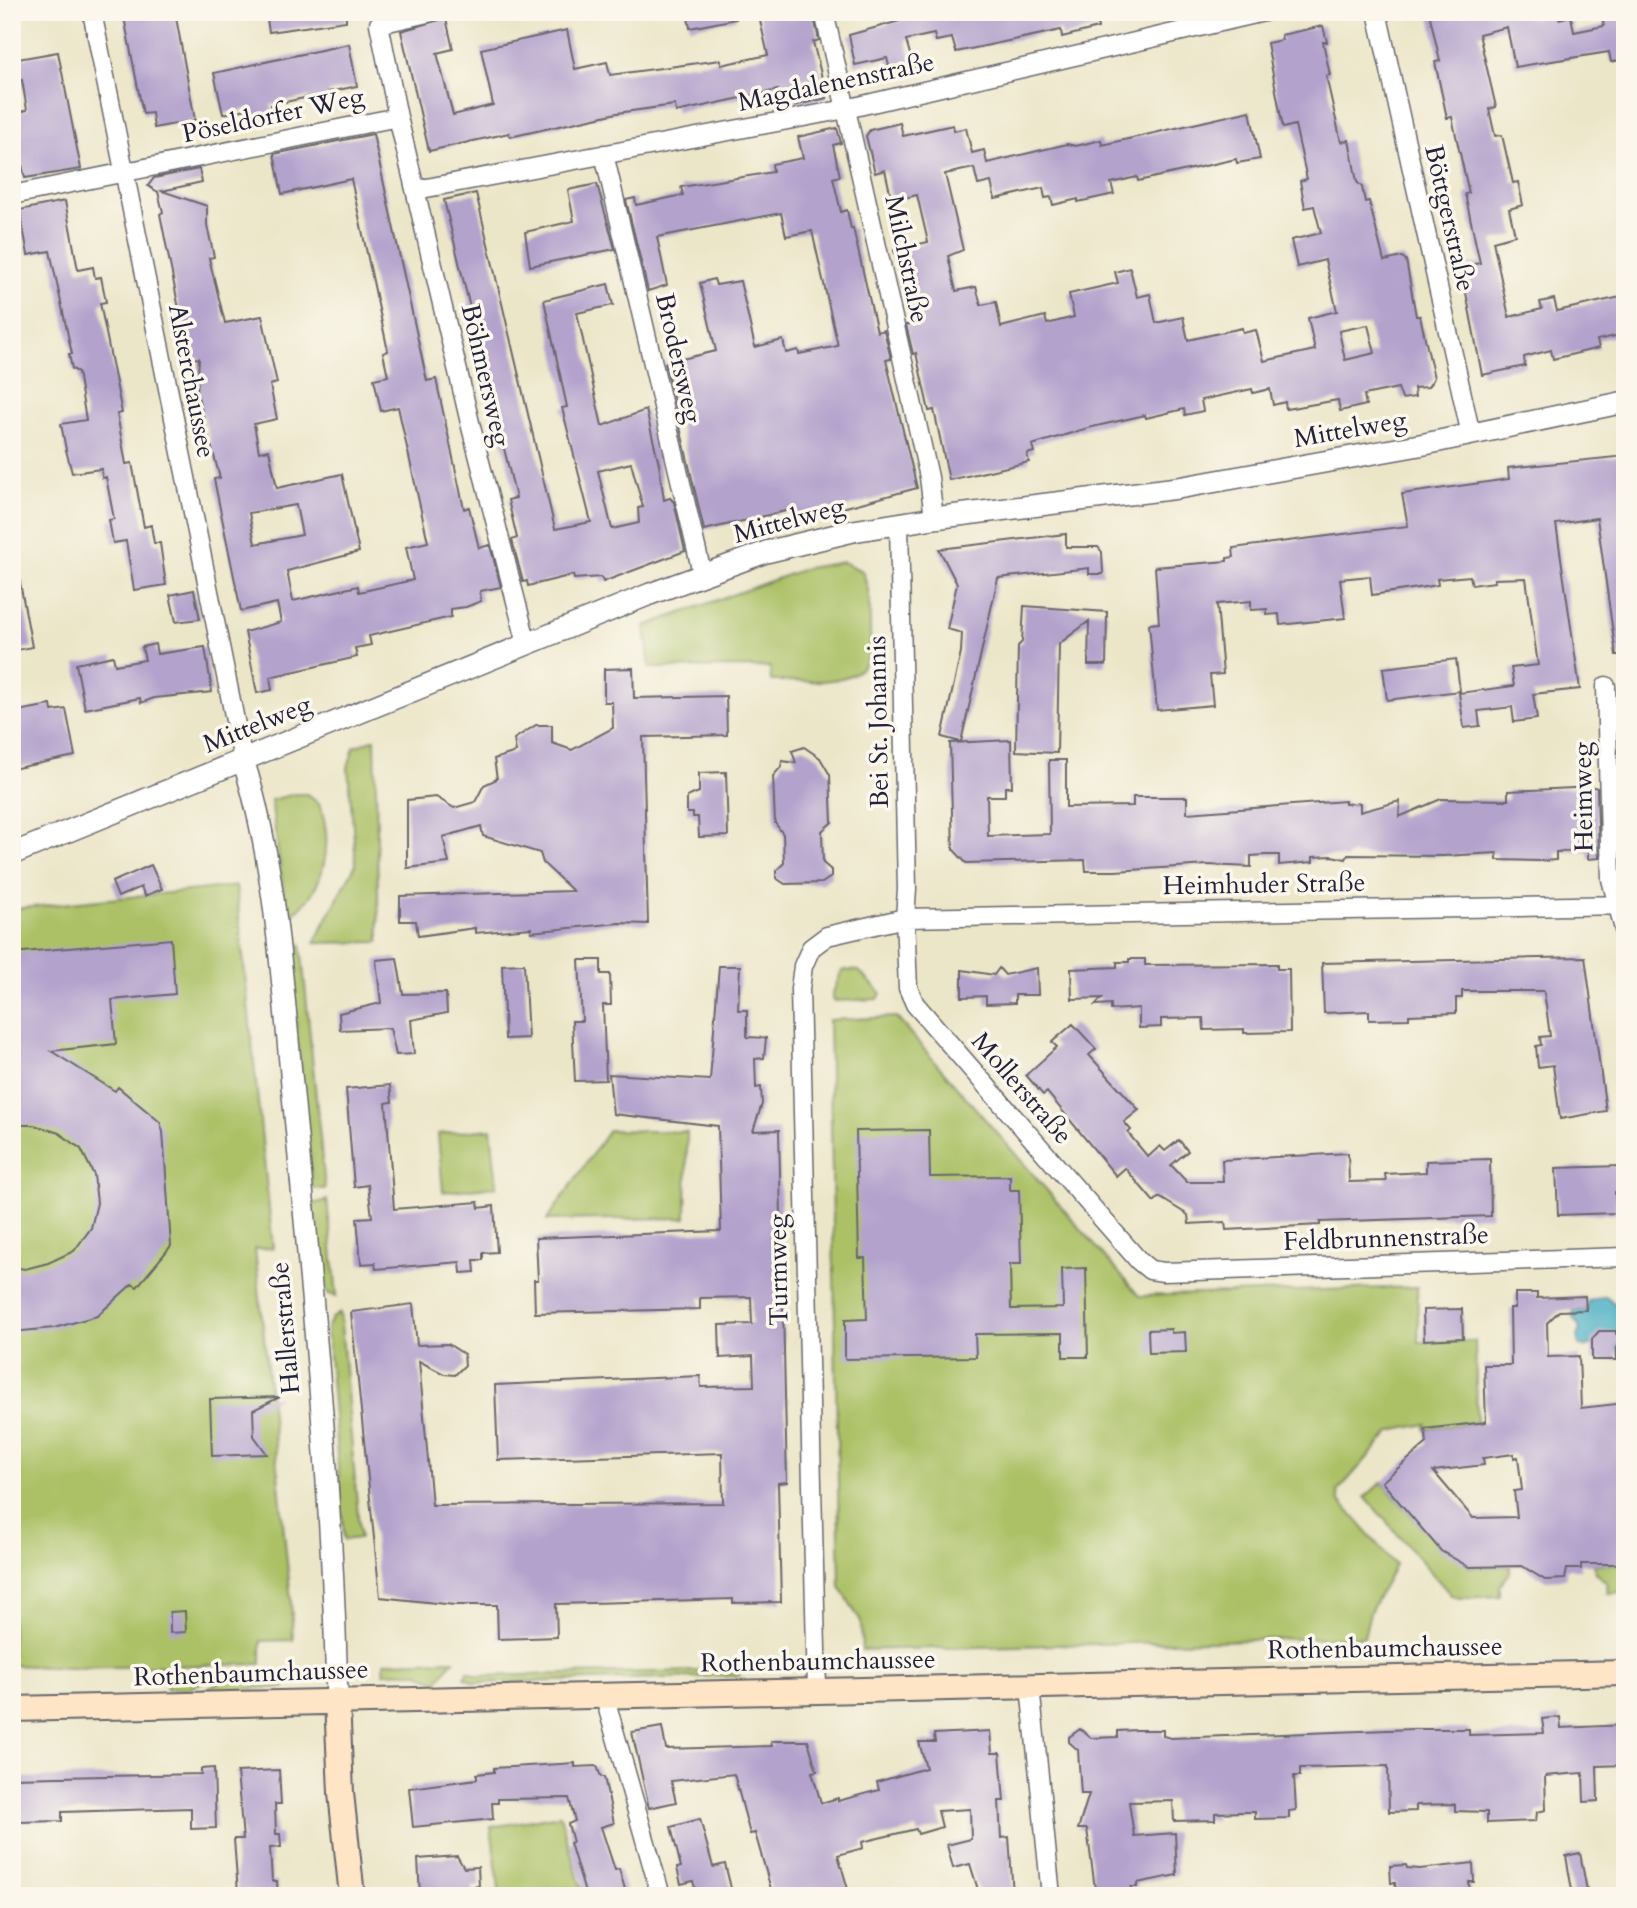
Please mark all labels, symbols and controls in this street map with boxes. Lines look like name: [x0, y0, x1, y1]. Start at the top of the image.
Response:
street label: Magdalenenstraße: [735, 44, 937, 120]
street label: Pöseldorfer Weg: [179, 79, 368, 151]
street label: Böttgerstraße: [1416, 141, 1484, 295]
street label: Milchstraße: [876, 192, 938, 326]
street label: Brodersweg: [647, 290, 711, 427]
street label: Böhmersweg: [453, 300, 519, 450]
street label: Alsterchaussee: [160, 301, 224, 461]
street label: Mittelweg: [1291, 402, 1410, 456]
street label: Mittelweg: [729, 488, 849, 552]
street label: Bei St. Johannis: [859, 635, 897, 809]
street label: Mittelweg: [198, 686, 317, 762]
street label: Heimweg: [1565, 741, 1601, 852]
street label: Heimhuder Straße: [1162, 865, 1366, 903]
street label: Mollerstraße: [964, 1024, 1080, 1152]
street label: Turmweg: [760, 1213, 796, 1326]
street label: Feldbrunnenstraße: [1283, 1217, 1489, 1259]
street label: Hallerstraße: [262, 1261, 308, 1395]
street label: Rothenbaumchaussee: [1267, 1628, 1503, 1668]
street label: Rothenbaumchaussee: [700, 1641, 936, 1681]
street label: Rothenbaumchaussee: [133, 1651, 369, 1695]

